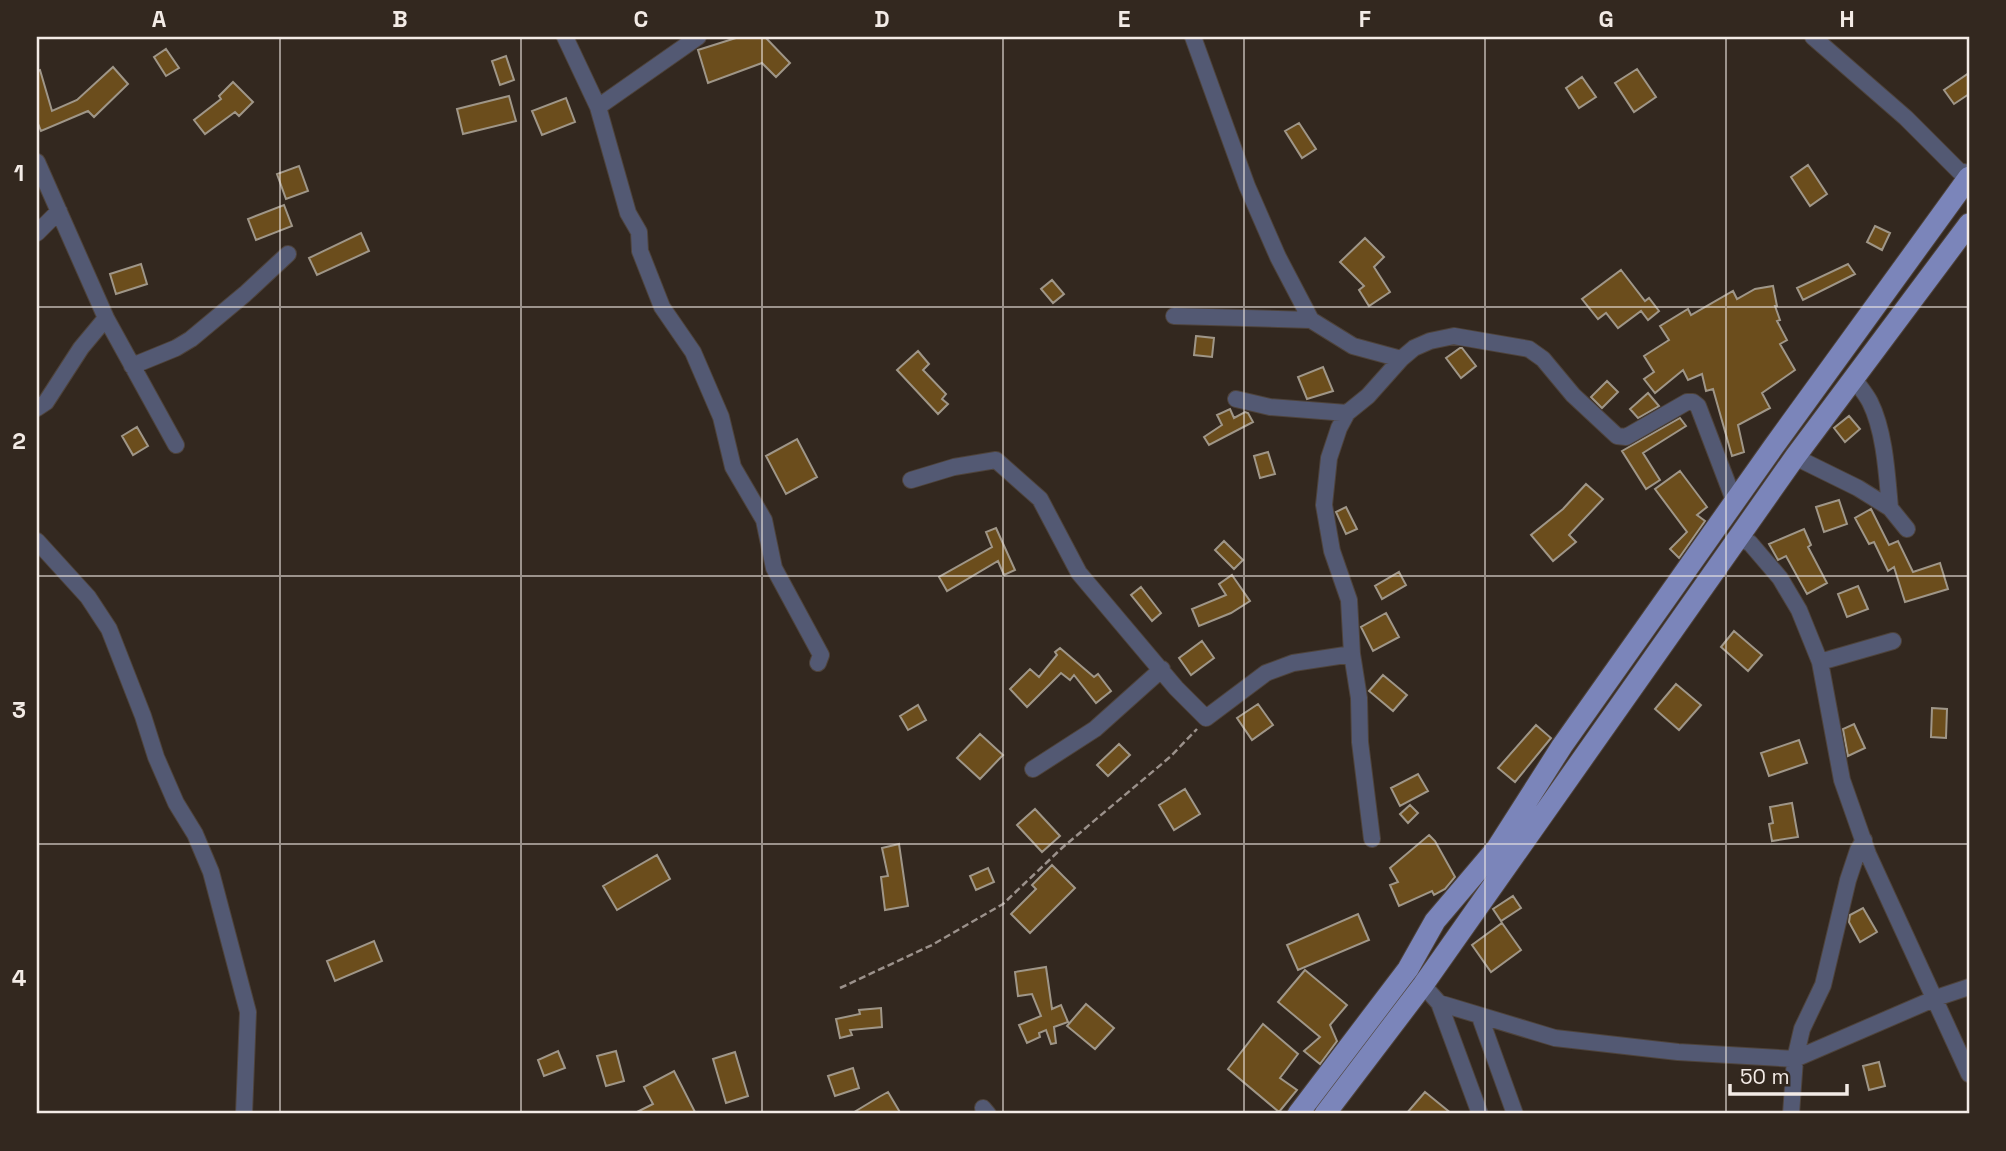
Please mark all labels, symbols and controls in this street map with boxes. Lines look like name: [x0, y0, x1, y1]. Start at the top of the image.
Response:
text: A: [152, 4, 167, 34]
text: B: [392, 4, 408, 34]
text: C: [634, 4, 648, 34]
text: D: [874, 4, 890, 34]
text: E: [1118, 4, 1130, 34]
text: F: [1359, 4, 1371, 34]
text: G: [1598, 4, 1614, 34]
text: H: [1839, 4, 1855, 34]
text: 1: [14, 158, 24, 188]
text: 2: [12, 426, 26, 456]
text: 3: [12, 695, 26, 725]
text: 4: [12, 963, 27, 993]
scale bar: [1730, 1053, 1847, 1097]
text: 50 m: [1740, 1063, 1790, 1090]

